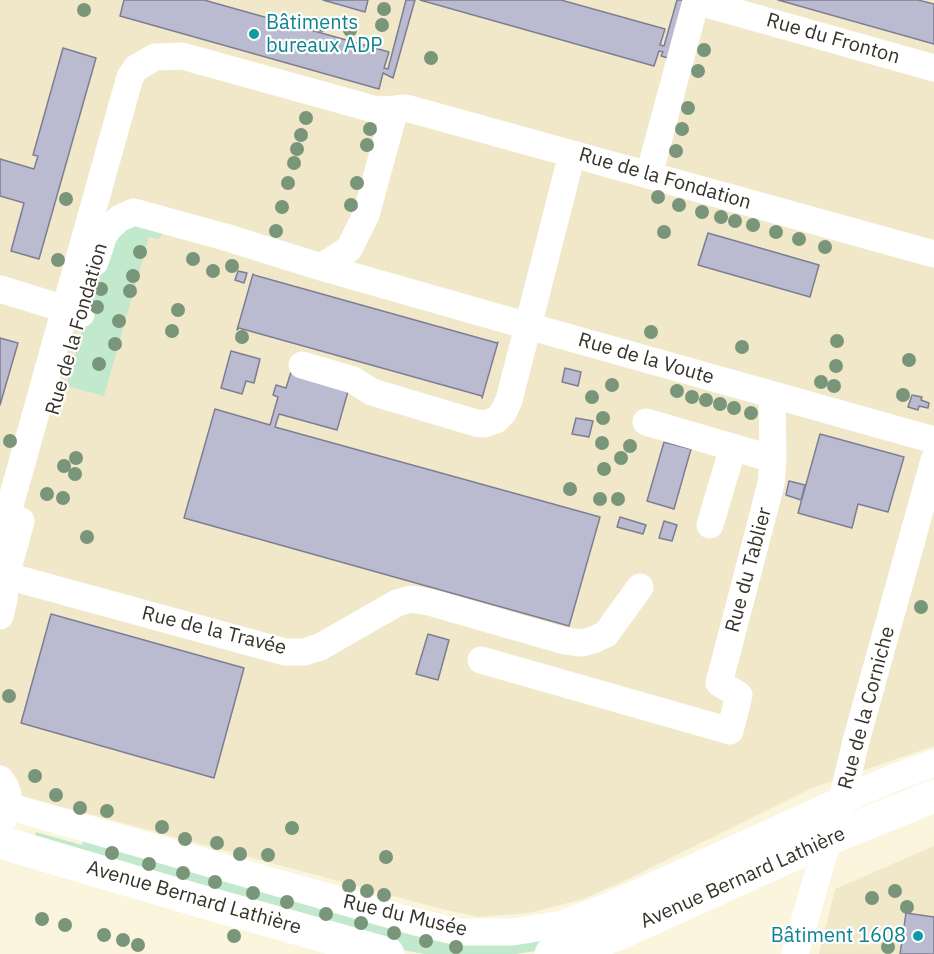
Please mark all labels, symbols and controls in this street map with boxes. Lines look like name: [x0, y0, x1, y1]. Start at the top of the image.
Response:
street label: Rue du Fronton: [764, 8, 902, 70]
place label: Bâtiments bureaux ADP: [266, 11, 382, 58]
marker: Bâtiments bureaux ADP: [247, 27, 261, 41]
street label: Rue de la Fondation: [576, 143, 754, 215]
street label: Rue de la Fondation: [41, 240, 113, 418]
street label: Rue de la Voute: [575, 328, 717, 390]
street label: Rue du Tablier: [721, 505, 777, 635]
street label: Rue de la Travée: [139, 601, 289, 661]
street label: Rue de la Corniche: [834, 624, 900, 792]
street label: Avenue Bernard Lathière: [637, 822, 849, 934]
street label: Avenue Bernard Lathière: [84, 856, 304, 940]
street label: Rue du Musée: [341, 890, 469, 942]
place label: Bâtiment 1608: [771, 924, 906, 948]
marker: Bâtiment 1608: [911, 929, 925, 943]

